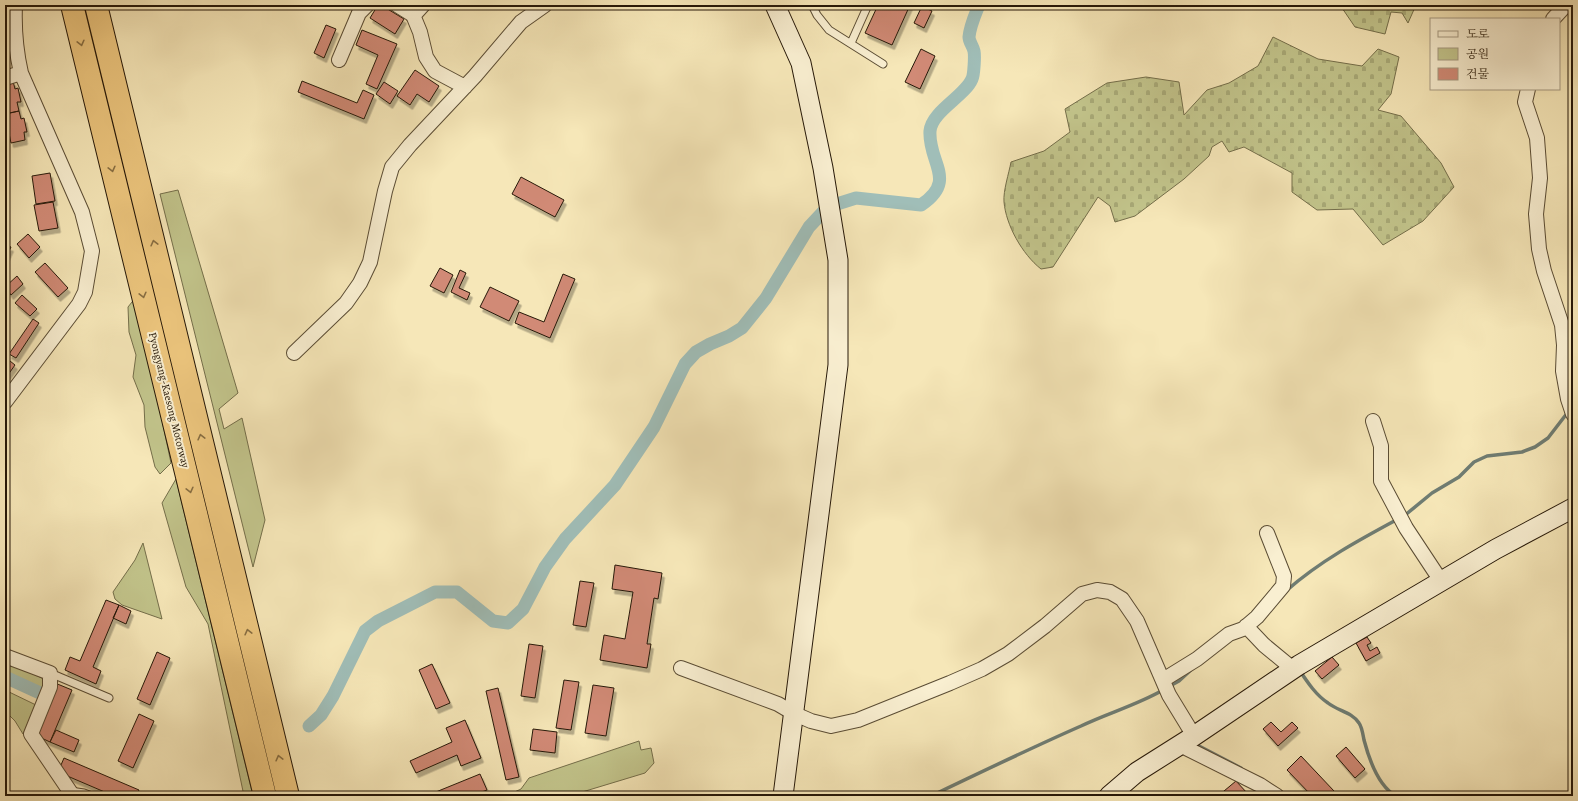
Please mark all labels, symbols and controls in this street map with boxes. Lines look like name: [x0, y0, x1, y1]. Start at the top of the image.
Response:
legend: [1430, 18, 1560, 90]
text: 도로: [1466, 26, 1490, 42]
one-way arrow: [77, 40, 85, 46]
text: 공원: [1466, 46, 1489, 62]
text: 건물: [1466, 66, 1490, 82]
one-way arrow: [108, 166, 116, 172]
one-way arrow: [150, 240, 158, 246]
one-way arrow: [138, 292, 147, 299]
street label: Pyongyang-Kaesong Motorway: [145, 331, 193, 469]
one-way arrow: [197, 434, 206, 441]
one-way arrow: [186, 487, 194, 493]
one-way arrow: [245, 629, 253, 635]
one-way arrow: [275, 755, 284, 762]

